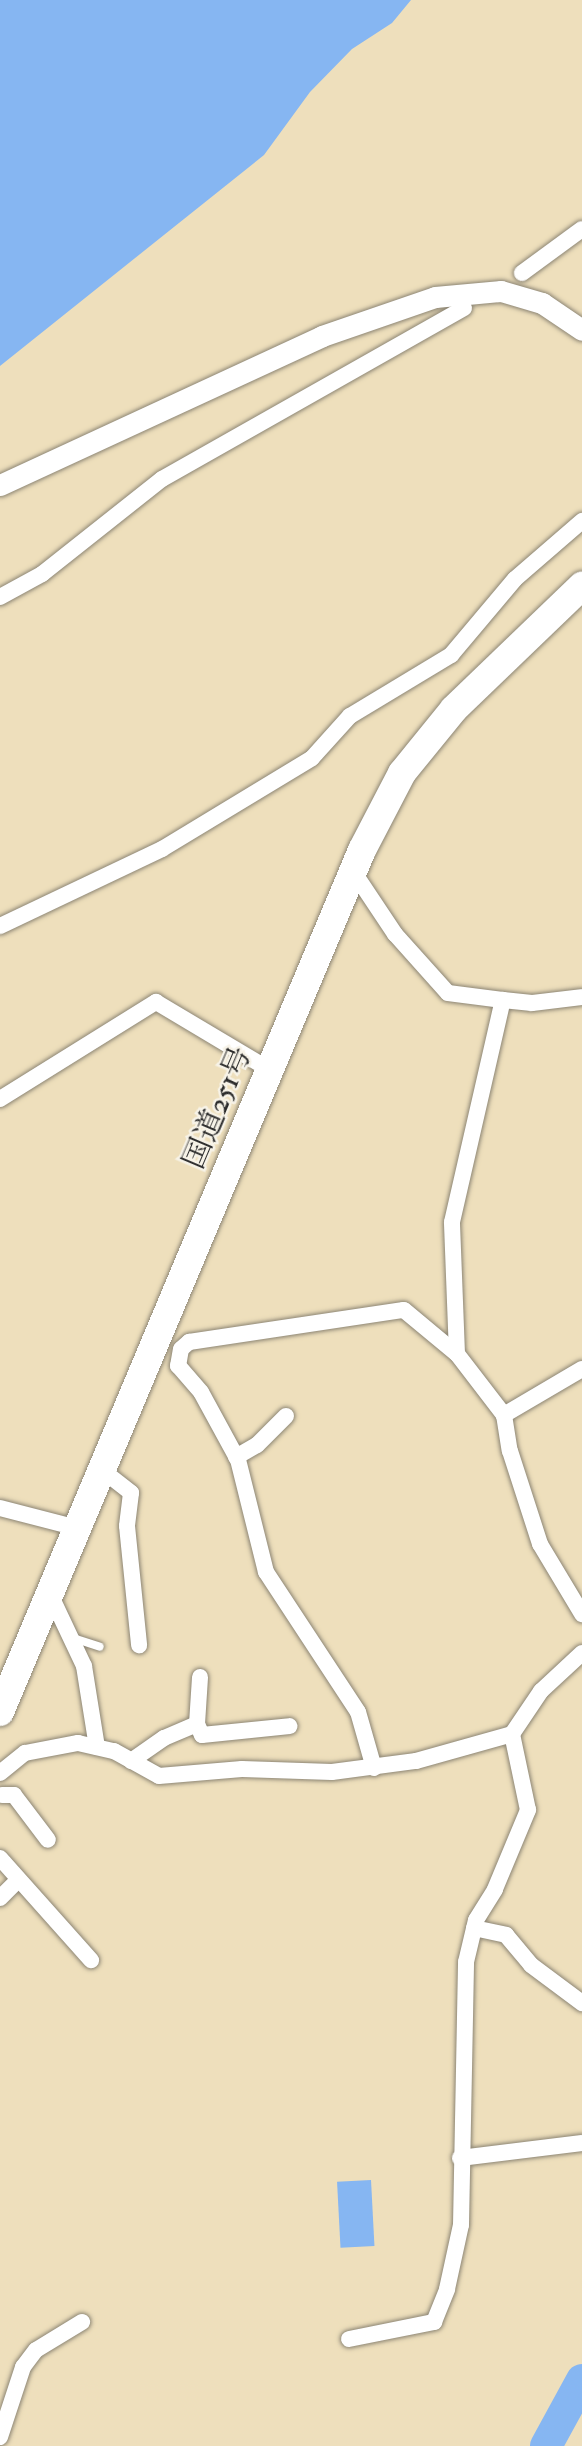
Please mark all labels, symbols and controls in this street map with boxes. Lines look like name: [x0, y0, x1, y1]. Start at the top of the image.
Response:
street label: 国道251号: [176, 1042, 260, 1174]

